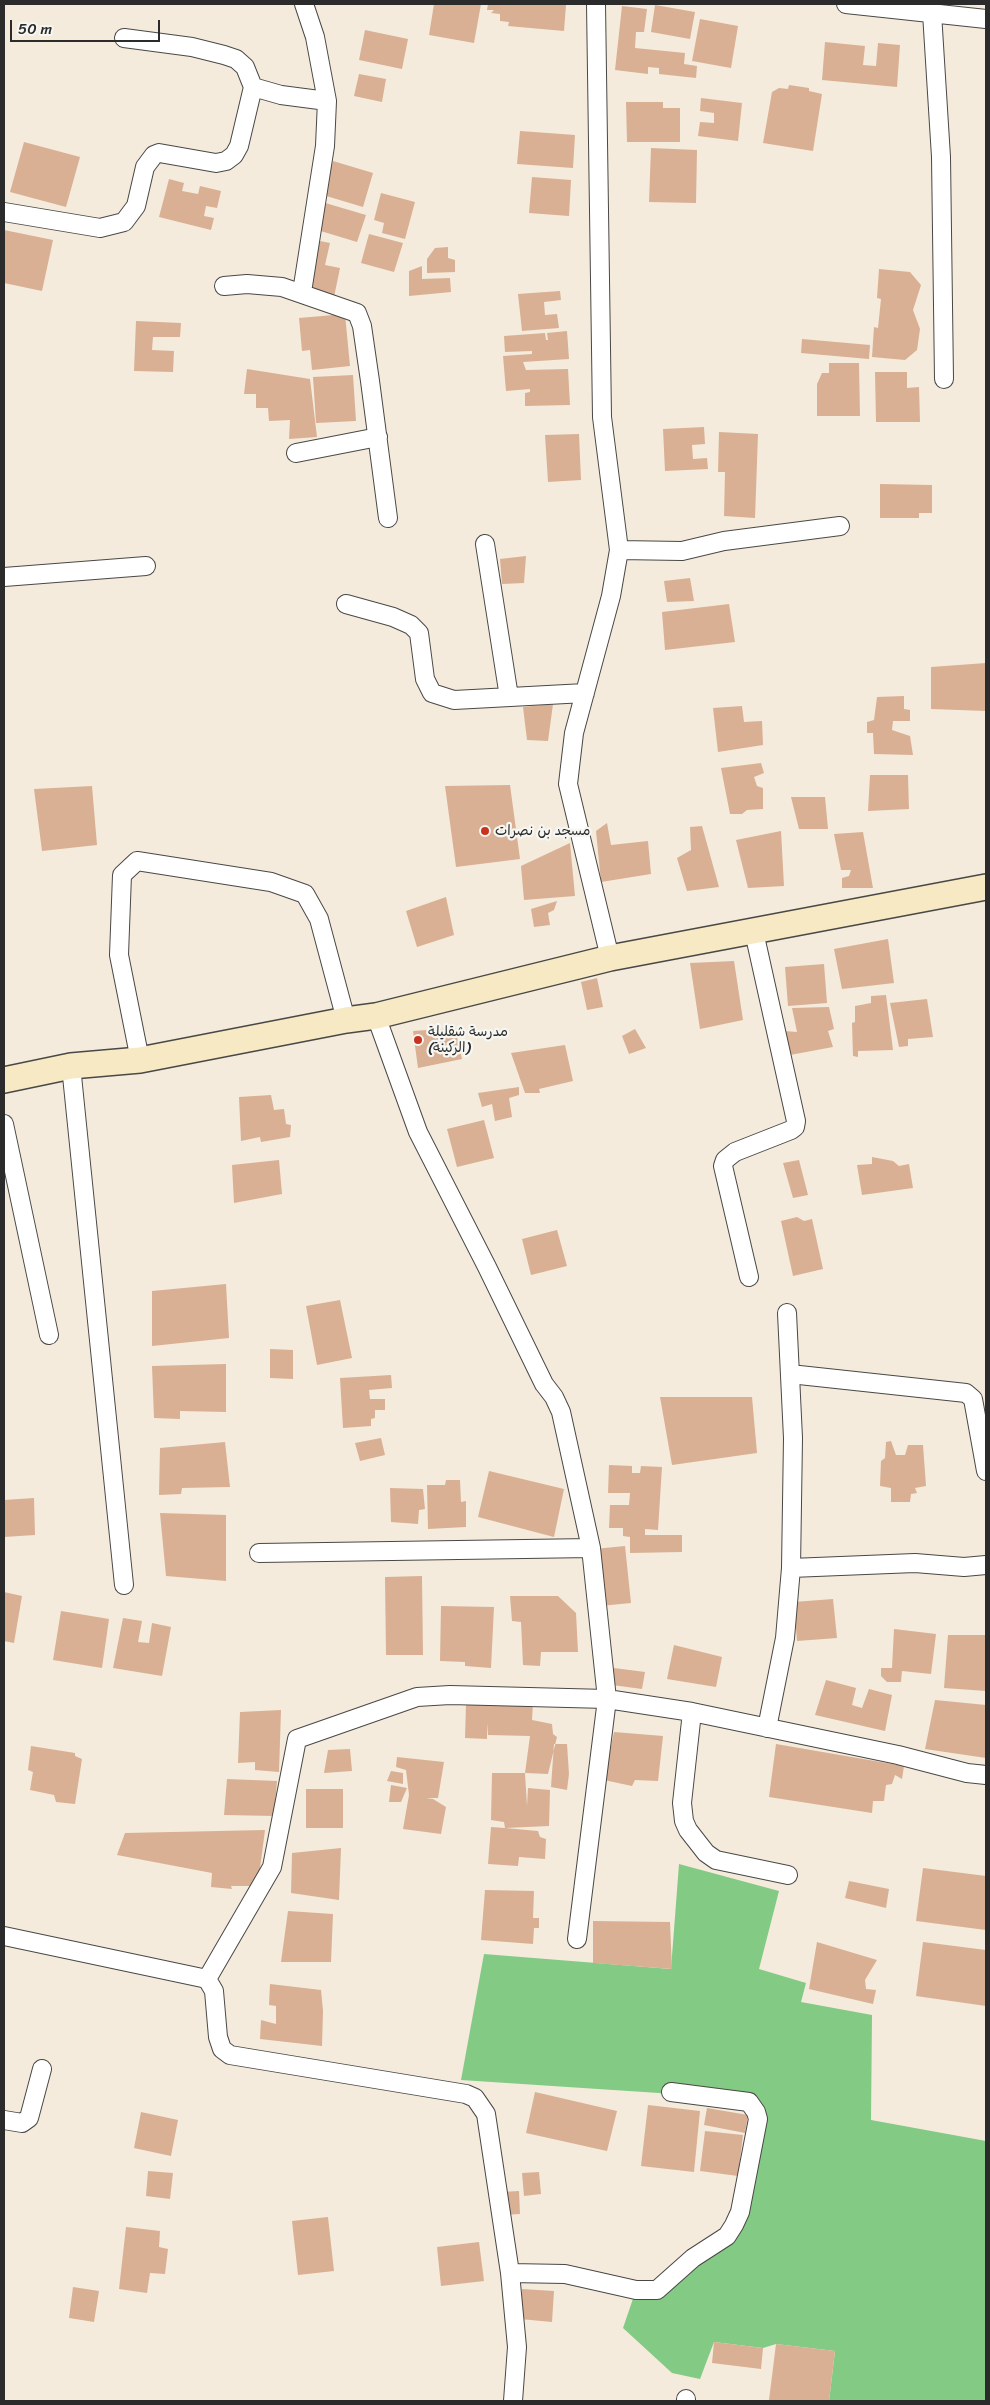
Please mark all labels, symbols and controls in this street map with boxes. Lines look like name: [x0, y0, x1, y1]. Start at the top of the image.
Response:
scale bar: [12, 10, 162, 42]
text: 50 m: [18, 16, 52, 42]
place label: مسجد بن نصرات: [495, 823, 590, 839]
marker: مسجد بن نصرات: [479, 825, 491, 837]
place label: مدرسة شقليلة (الركينة): [428, 1024, 508, 1056]
marker: مدرسة شقليلة (الركينة): [412, 1034, 424, 1046]

